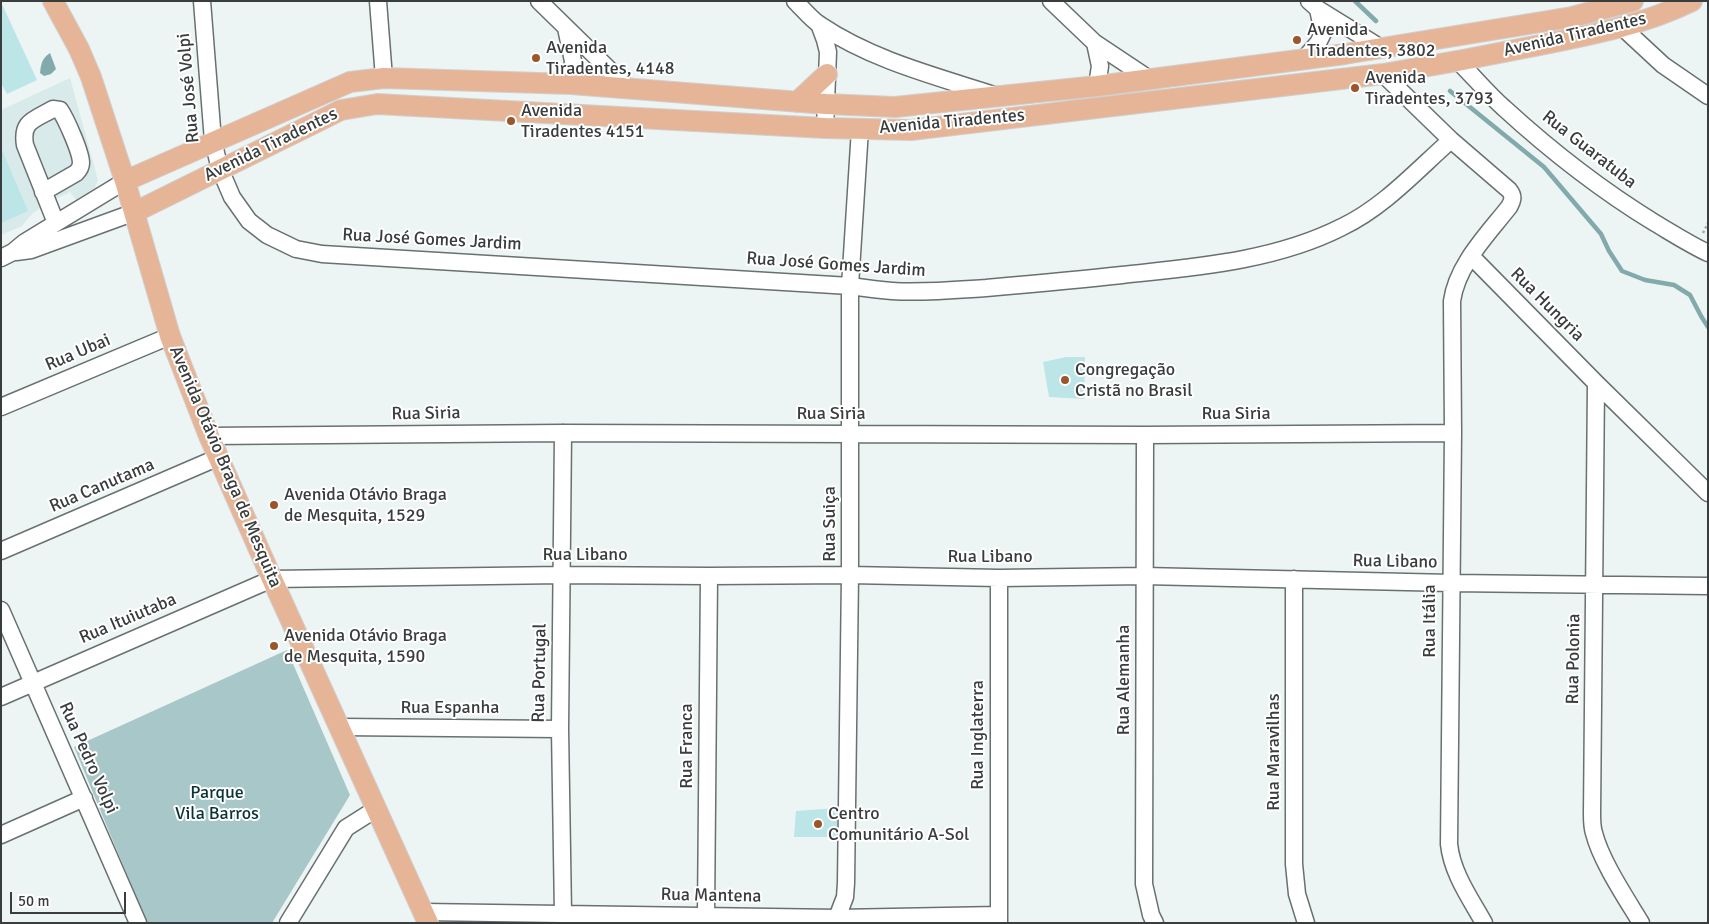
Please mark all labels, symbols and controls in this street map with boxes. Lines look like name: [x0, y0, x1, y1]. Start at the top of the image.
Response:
street label: Avenida Tiradentes: [1502, 8, 1648, 62]
place label: Avenida Tiradentes, 3802: [1307, 19, 1435, 62]
street label: Rua José Volpi: [173, 32, 205, 144]
marker: Avenida Tiradentes, 3802: [1291, 34, 1303, 46]
place label: Avenida Tiradentes, 4148: [546, 37, 674, 80]
marker: Avenida Tiradentes, 4148: [530, 52, 542, 64]
place label: Avenida Tiradentes, 3793: [1365, 67, 1493, 110]
marker: Avenida Tiradentes, 3793: [1349, 82, 1361, 94]
place label: Avenida Tiradentes 4151: [521, 100, 645, 142]
street label: Avenida Tiradentes: [201, 103, 341, 187]
street label: Avenida Tiradentes: [879, 105, 1025, 139]
street label: Rua Guaratuba: [1537, 106, 1641, 194]
marker: Avenida Tiradentes 4151: [505, 115, 517, 127]
street label: Rua José Gomes Jardim: [342, 225, 522, 255]
street label: Rua José Gomes Jardim: [746, 248, 926, 282]
street label: Rua Hungria: [1506, 264, 1588, 346]
street label: Rua Ubai: [42, 330, 114, 376]
street label: Avenida Otávio Braga de Mesquita: [164, 343, 286, 591]
place label: Congregação Cristã no Brasil: [1075, 359, 1192, 402]
marker: Congregação Cristã no Brasil: [1059, 374, 1071, 386]
street label: Rua Siria: [391, 403, 461, 425]
street label: Rua Siria: [796, 403, 866, 425]
street label: Rua Siria: [1201, 403, 1271, 425]
street label: Rua Canutama: [46, 454, 158, 518]
place label: Avenida Otávio Braga de Mesquita, 1529: [284, 484, 447, 526]
street label: Rua Suiça: [819, 486, 841, 562]
marker: Avenida Otávio Braga de Mesquita, 1529: [268, 499, 280, 511]
street label: Rua Libano: [542, 544, 628, 566]
street label: Rua Libano: [947, 546, 1033, 568]
street label: Rua Libano: [1352, 550, 1438, 574]
street label: Rua Itália: [1419, 584, 1441, 658]
street label: Rua Ituiutaba: [76, 589, 180, 649]
street label: Rua Polonia: [1562, 613, 1586, 705]
street label: Rua Portugal: [528, 623, 552, 723]
place label: Avenida Otávio Braga de Mesquita, 1590: [284, 625, 447, 668]
street label: Rua Alemanha: [1113, 625, 1135, 735]
marker: Avenida Otávio Braga de Mesquita, 1590: [268, 640, 280, 652]
street label: Rua Inglaterra: [967, 680, 989, 790]
street label: Rua Maravilhas: [1263, 693, 1285, 811]
street label: Rua Espanha: [401, 697, 499, 719]
street label: Rua Pedro Volpi: [54, 699, 122, 817]
street label: Rua Franca: [676, 703, 698, 789]
park label: Parque Vila Barros: [175, 782, 259, 824]
place label: Centro Comunitário A-Sol: [828, 803, 969, 846]
marker: Centro Comunitário A-Sol: [812, 818, 824, 830]
scale bar: [12, 882, 129, 914]
street label: Rua Mantena: [660, 884, 762, 908]
text: 50 m: [18, 892, 49, 910]

